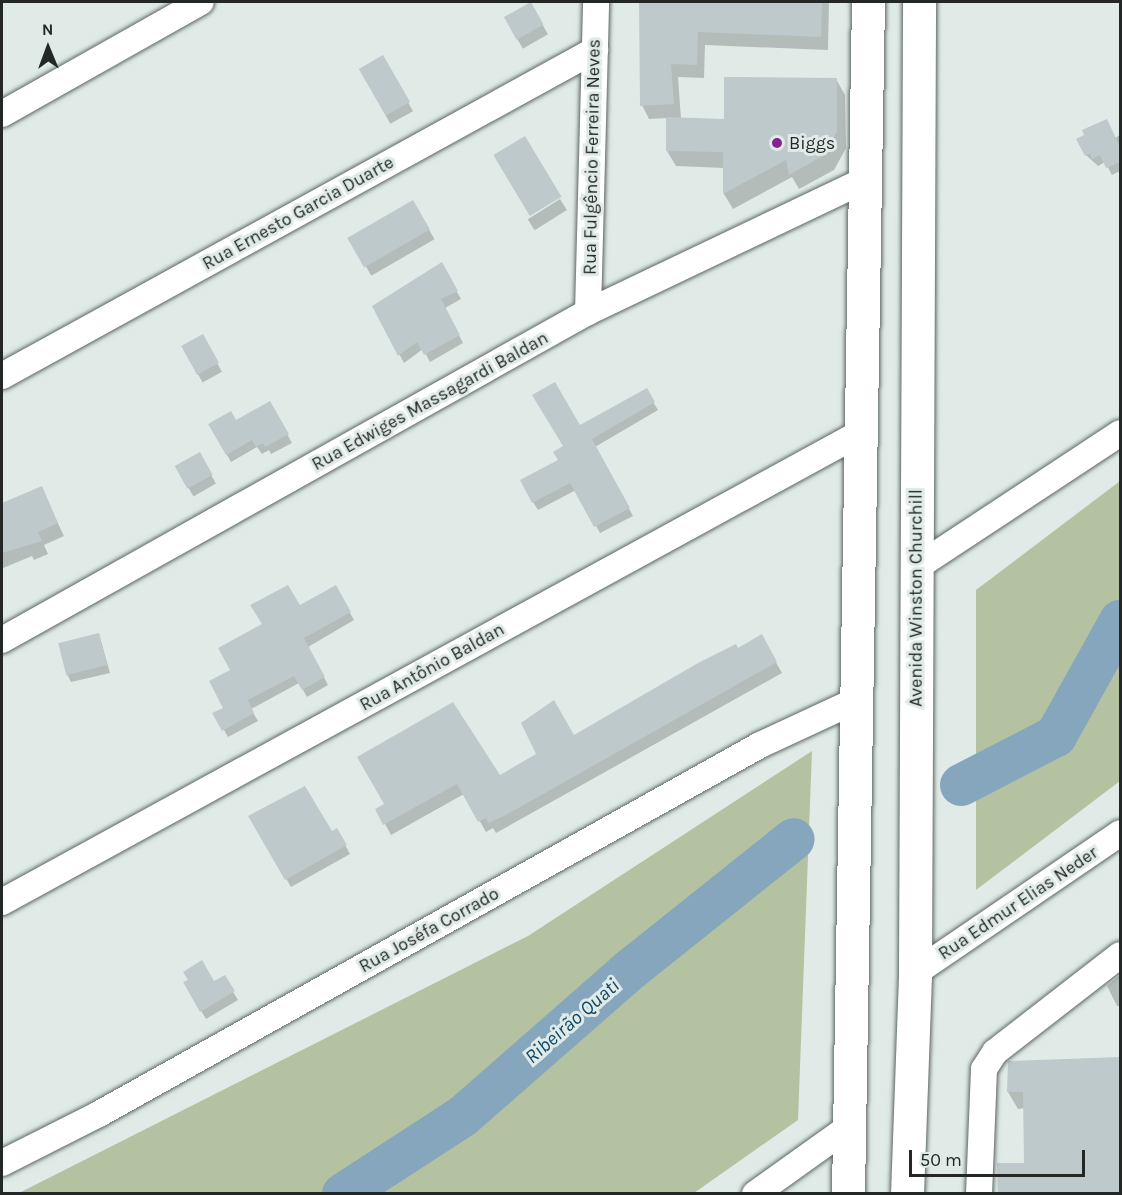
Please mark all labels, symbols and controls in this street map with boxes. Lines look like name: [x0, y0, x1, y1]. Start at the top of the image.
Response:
north arrow: [18, 18, 78, 78]
text: N: [42, 20, 54, 39]
street label: Rua Fulgêncio Ferreira Neves: [579, 39, 605, 275]
place label: Biggs: [789, 132, 835, 154]
marker: Biggs: [770, 136, 784, 150]
street label: Rua Ernesto Garcia Duarte: [199, 151, 397, 275]
street label: Rua Edwiges Massagardi Baldan: [308, 327, 552, 475]
street label: Avenida Winston Churchill: [905, 489, 927, 707]
street label: Rua Antônio Baldan: [356, 618, 508, 716]
street label: Rua Edmur Elias Neder: [934, 842, 1102, 964]
street label: Rua Joséfa Corrado: [355, 883, 503, 977]
water label: Ribeirão Quati: [520, 973, 624, 1069]
scale bar: [912, 1138, 1088, 1176]
text: 50 m: [920, 1149, 962, 1171]

